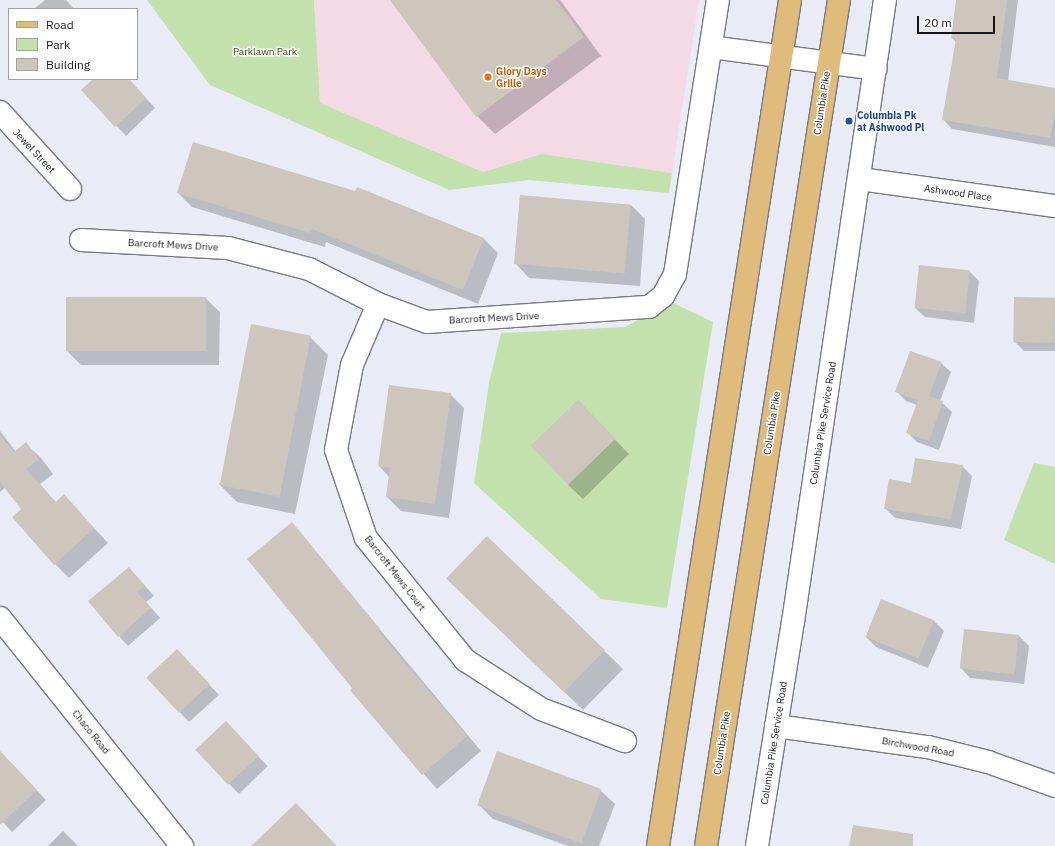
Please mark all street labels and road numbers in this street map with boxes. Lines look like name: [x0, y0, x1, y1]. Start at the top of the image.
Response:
street label: Columbia Pike: [811, 70, 833, 136]
street label: Jewel Street: [10, 126, 58, 176]
street label: Ashwood Place: [923, 182, 993, 204]
street label: Barcroft Mews Drive: [128, 237, 218, 253]
street label: Barcroft Mews Drive: [449, 310, 539, 326]
street label: Columbia Pike Service Road: [807, 360, 839, 486]
street label: Columbia Pike: [761, 390, 783, 456]
street label: Barcroft Mews Court: [362, 533, 428, 613]
street label: Columbia Pike Service Road: [758, 680, 790, 806]
street label: Chaco Road: [70, 708, 112, 756]
street label: Columbia Pike: [711, 710, 733, 776]
street label: Birchwood Road: [881, 735, 955, 759]

